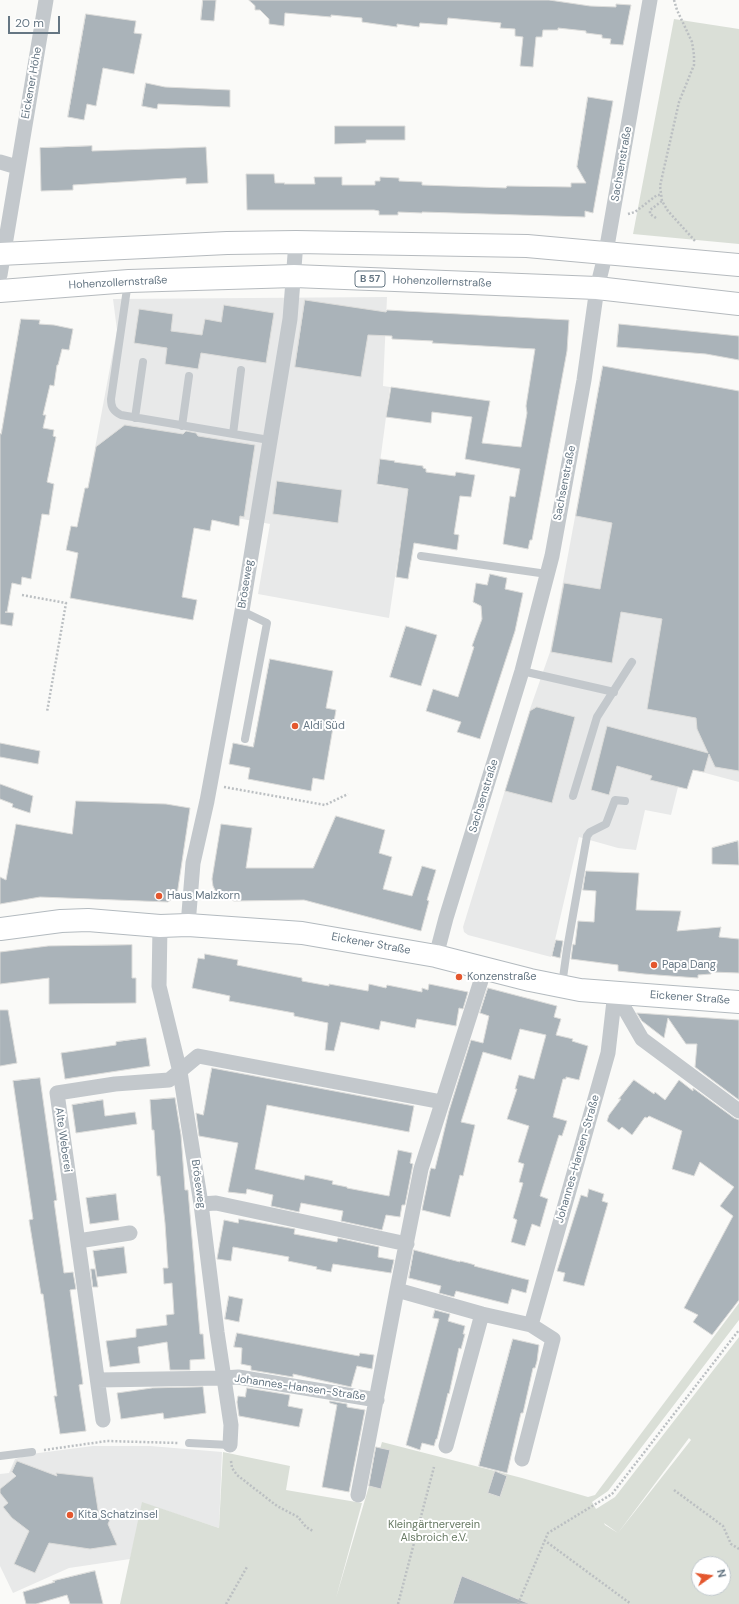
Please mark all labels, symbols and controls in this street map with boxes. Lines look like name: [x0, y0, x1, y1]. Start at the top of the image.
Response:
scale bar: [10, 8, 62, 34]
text: 20 m: [15, 15, 44, 31]
street label: Eickener Höhe: [19, 46, 45, 120]
street label: Sachsenstraße: [609, 125, 635, 203]
road number: B 57: [355, 271, 385, 287]
street label: Hohenzollernstraße: [68, 274, 168, 292]
street label: Hohenzollernstraße: [392, 274, 492, 290]
street label: Sachsenstraße: [551, 444, 579, 522]
street label: Bröseweg: [236, 559, 256, 609]
place label: Aldi Süd: [303, 719, 345, 733]
marker: Aldi Süd: [290, 721, 300, 731]
street label: Sachsenstraße: [467, 758, 501, 834]
place label: Haus Malzkorn: [167, 889, 240, 903]
marker: Haus Malzkorn: [154, 891, 164, 901]
street label: Eickener Straße: [330, 931, 412, 957]
place label: Papa Dang: [662, 958, 716, 972]
marker: Papa Dang: [649, 960, 659, 970]
place label: Konzenstraße: [467, 970, 537, 984]
marker: Konzenstraße: [454, 972, 464, 982]
street label: Eickener Straße: [650, 989, 730, 1007]
street label: Johannes-Hansen-Straße: [553, 1093, 603, 1225]
street label: Alte Weberei: [52, 1107, 74, 1173]
street label: Bröseweg: [188, 1159, 208, 1209]
street label: Johannes-Hansen-Straße: [233, 1372, 367, 1404]
place label: Kita Schatzinsel: [78, 1508, 158, 1522]
marker: Kita Schatzinsel: [65, 1510, 75, 1520]
park label: Kleingärtnerverein Alsbroich e.V.: [388, 1518, 480, 1544]
north arrow: [691, 1556, 731, 1596]
text: N: [714, 1568, 729, 1579]

